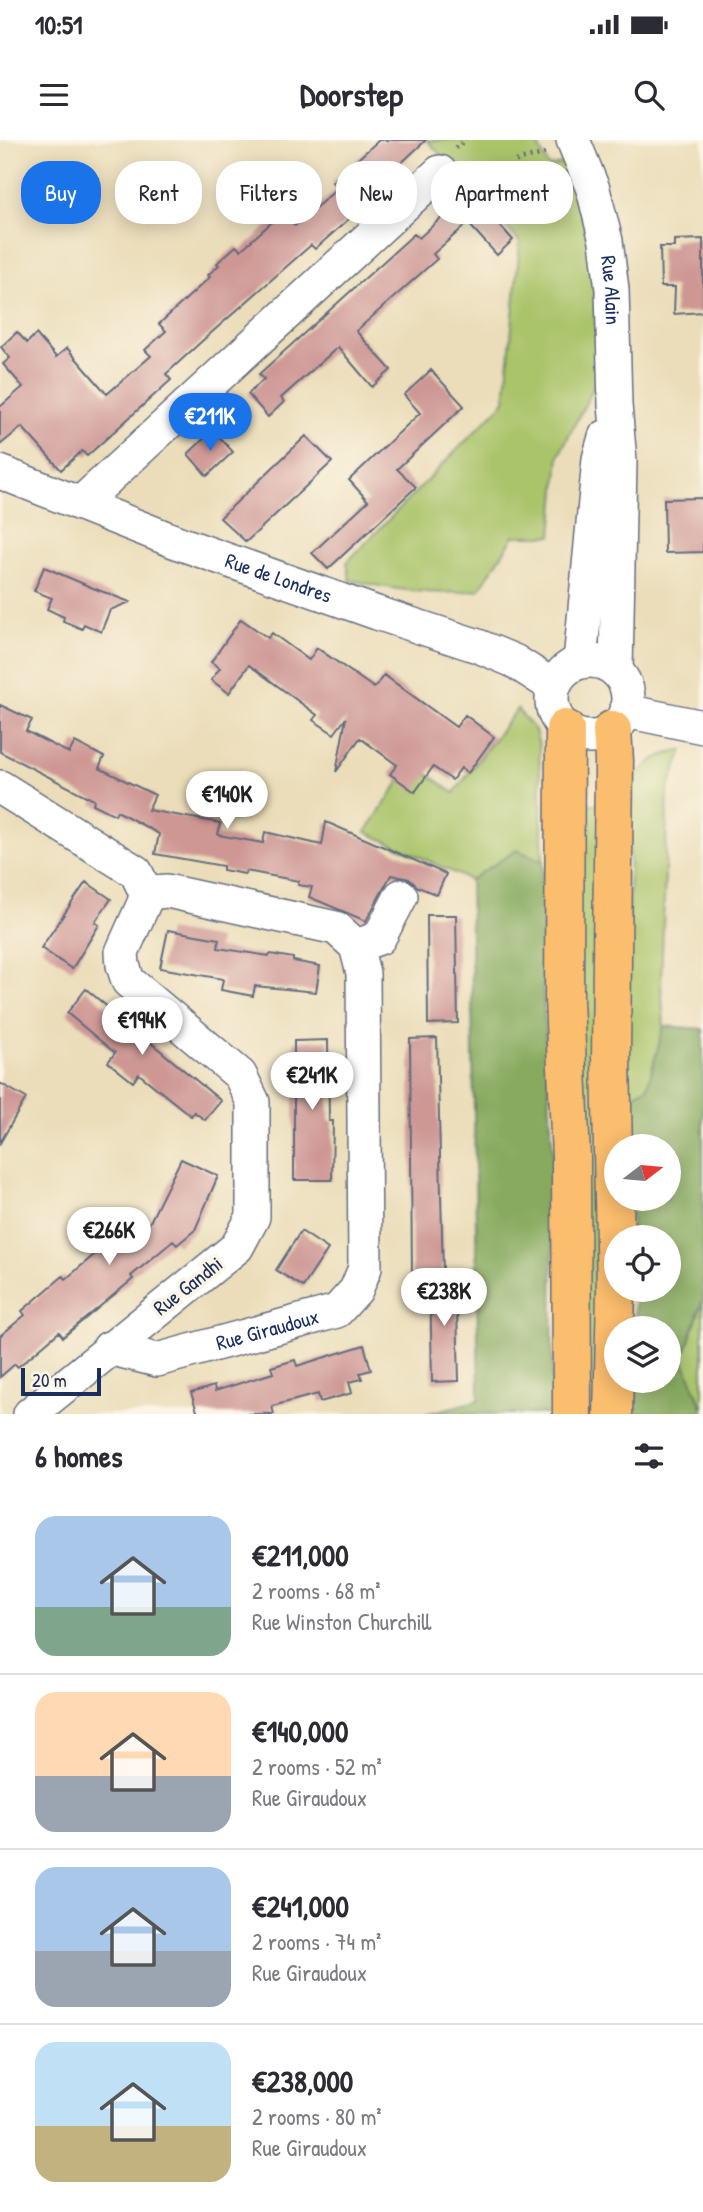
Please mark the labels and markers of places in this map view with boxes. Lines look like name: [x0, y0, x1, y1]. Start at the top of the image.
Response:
pin: €211K: [161, 394, 259, 453]
pin: €140K: [178, 772, 276, 831]
pin: €194K: [93, 998, 191, 1057]
pin: €241K: [263, 1052, 361, 1112]
pin: €266K: [60, 1208, 158, 1267]
pin: €238K: [395, 1268, 493, 1328]

